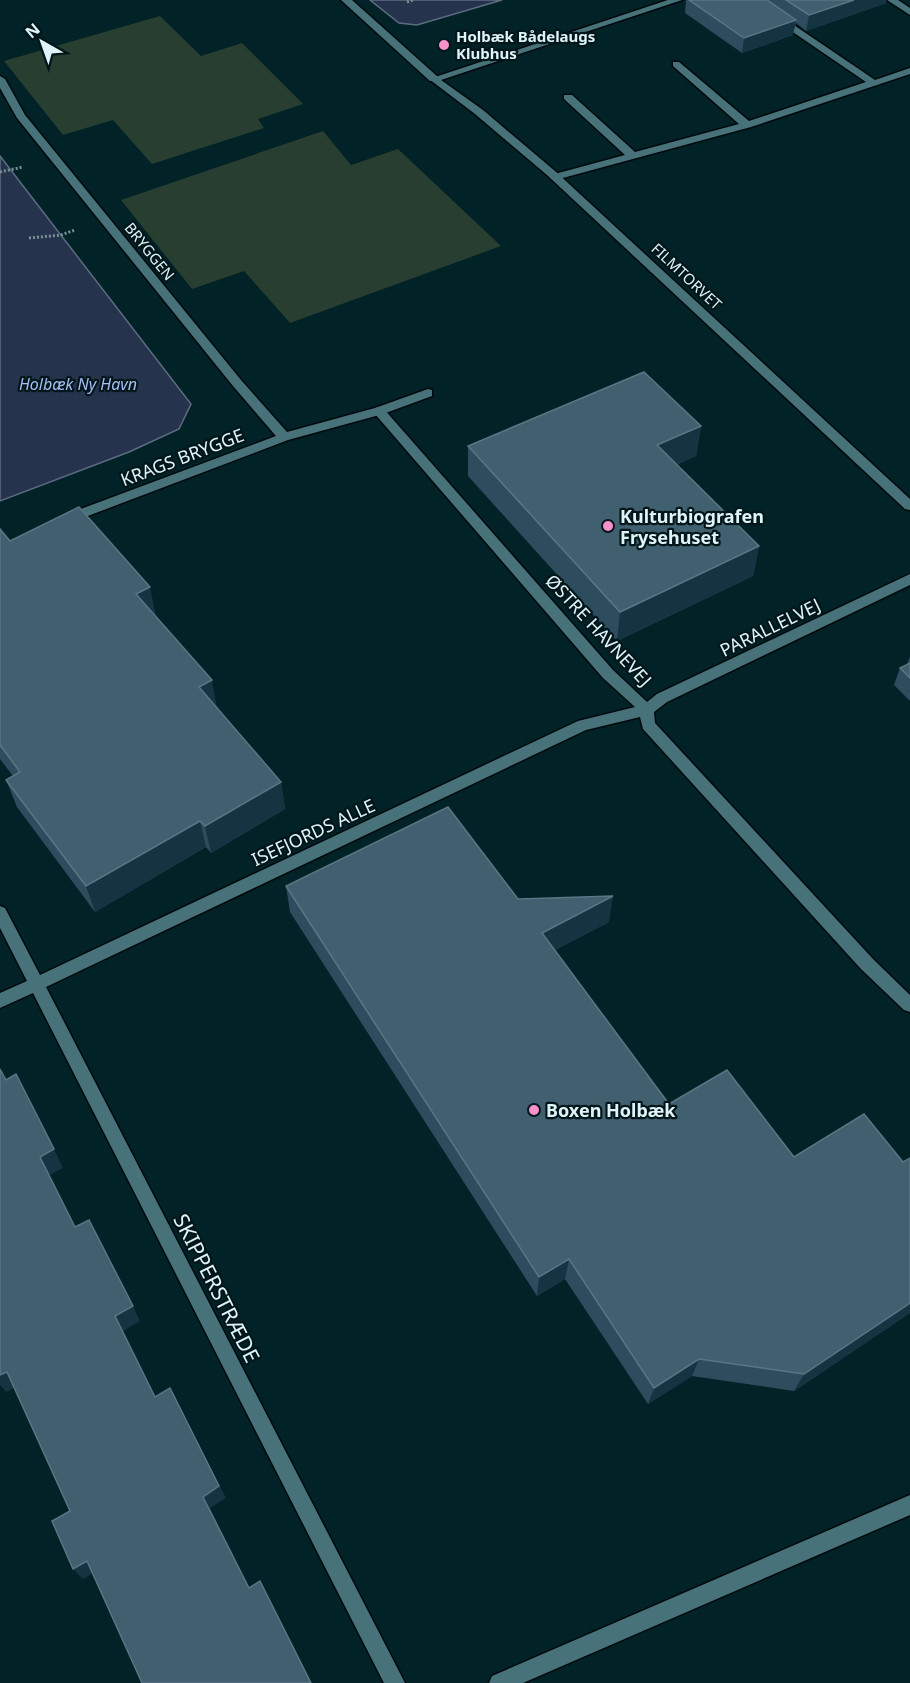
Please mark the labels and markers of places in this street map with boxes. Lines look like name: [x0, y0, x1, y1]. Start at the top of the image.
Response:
place label: Holbæk Bådelaugs Klubhus: [456, 26, 595, 63]
marker: Holbæk Bådelaugs Klubhus: [437, 38, 451, 52]
place label: Kulturbiografen Frysehuset: [620, 504, 764, 549]
marker: Kulturbiografen Frysehuset: [601, 519, 615, 533]
place label: Boxen Holbæk: [546, 1098, 676, 1122]
marker: Boxen Holbæk: [527, 1103, 541, 1117]

